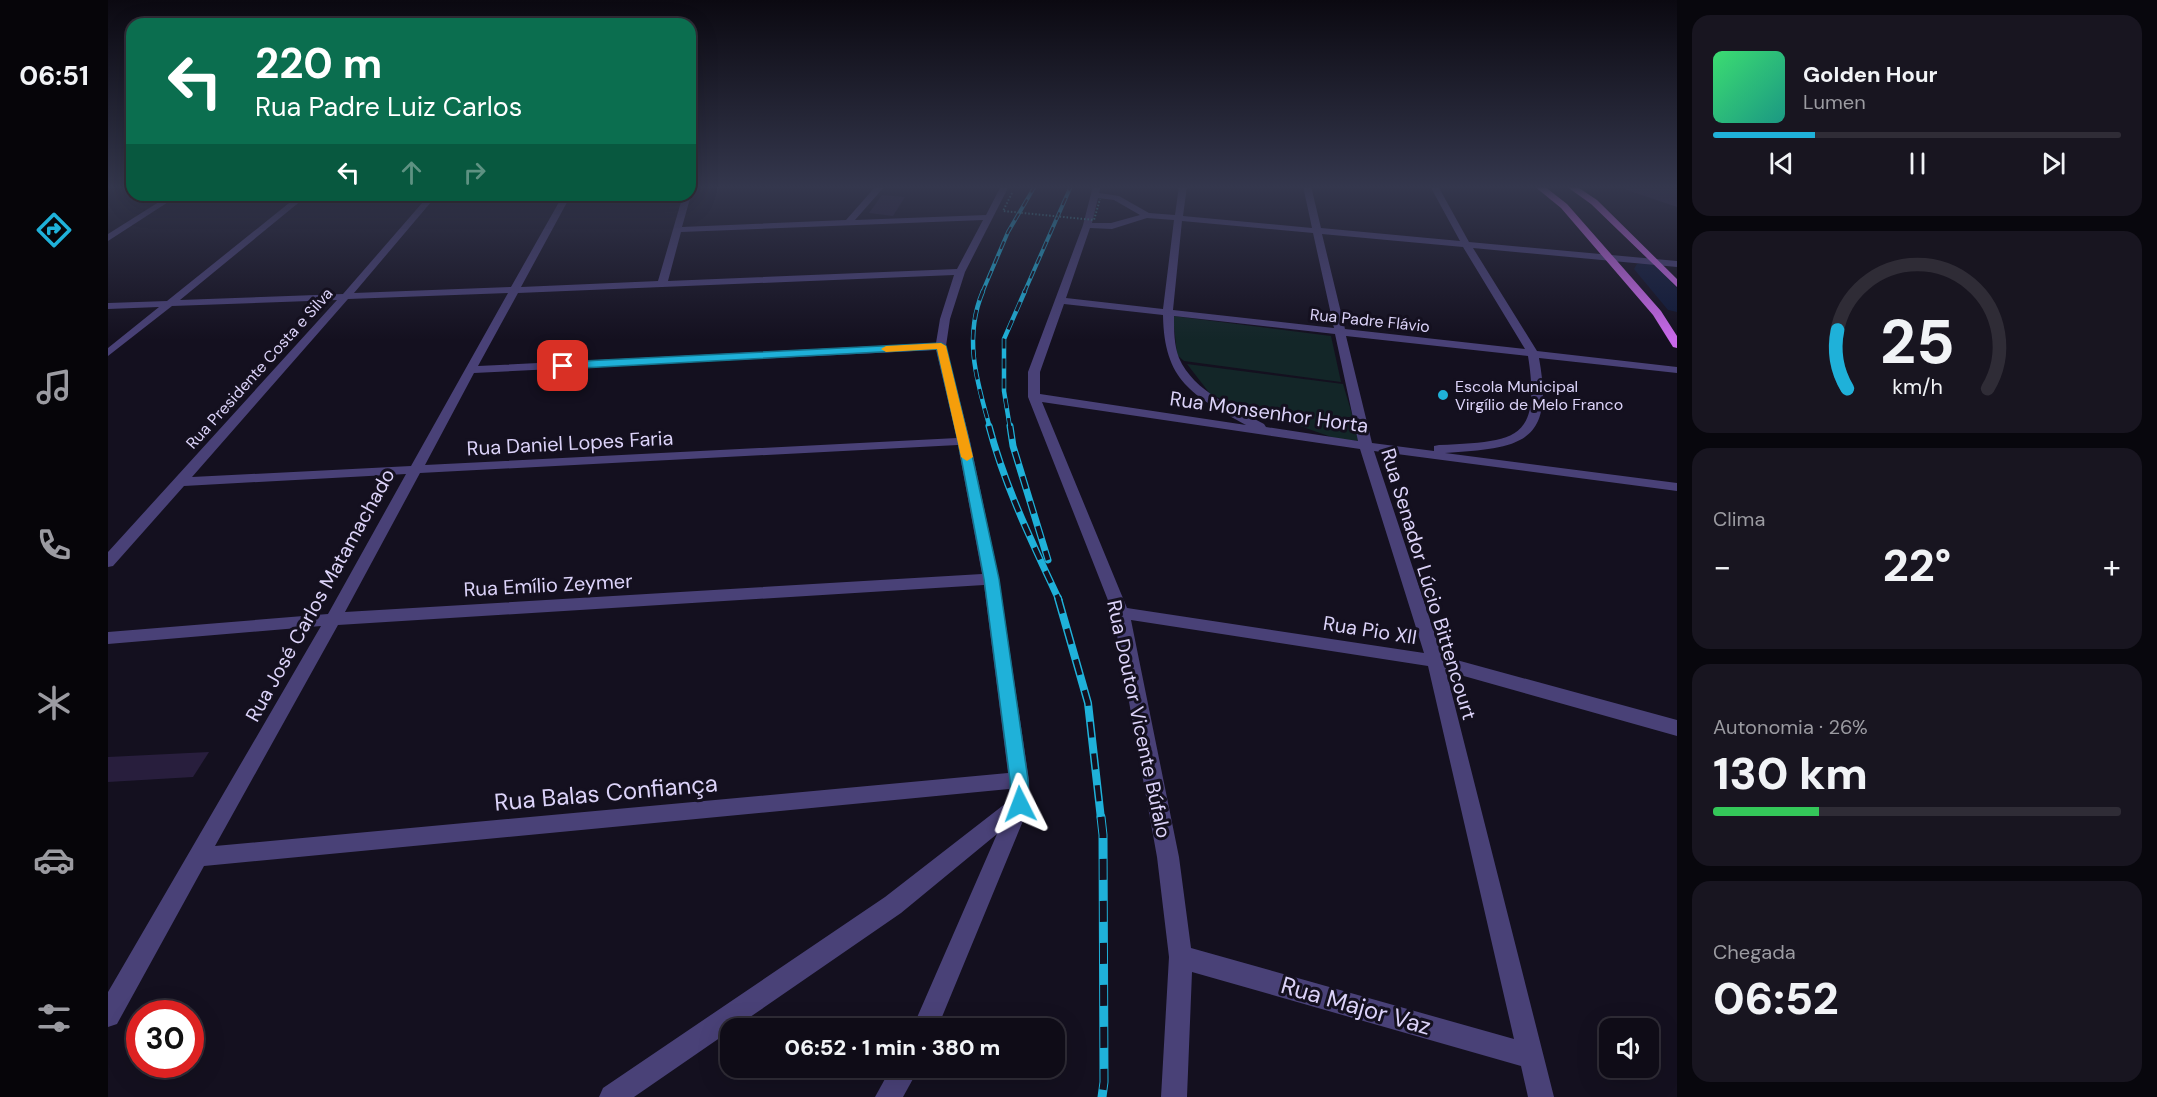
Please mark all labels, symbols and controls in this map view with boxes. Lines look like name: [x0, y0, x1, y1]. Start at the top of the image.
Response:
text: 220 m: [255, 36, 382, 91]
icon: left: [156, 42, 234, 120]
text: 06:51: [19, 58, 89, 93]
text: Golden Hour: [1803, 60, 1938, 89]
text: Rua Padre Luiz Carlos: [255, 89, 522, 124]
text: Lumen: [1803, 89, 1866, 115]
icon: previous: [1765, 147, 1798, 180]
icon: pause: [1901, 147, 1934, 180]
icon: next: [2037, 147, 2070, 180]
icon: left: [332, 156, 365, 189]
icon: ahead: [395, 156, 428, 189]
icon: right: [458, 156, 491, 189]
icon: directions: [33, 209, 75, 251]
street label: Rua Presidente Costa e Silva: [181, 283, 337, 453]
text: 25: [1880, 301, 1954, 382]
street label: Rua Padre Flávio: [1309, 304, 1431, 337]
pin: [537, 340, 588, 391]
icon: arrive: [546, 349, 579, 382]
icon: music: [33, 366, 75, 408]
text: km/h: [1892, 374, 1942, 402]
place label: Escola Municipal Virgílio de Melo Franco: [1455, 376, 1623, 415]
street label: Rua Monsenhor Horta: [1168, 385, 1370, 439]
marker: Escola Municipal Virgílio de Melo Franco: [1436, 388, 1450, 402]
street label: Rua Daniel Lopes Faria: [466, 425, 674, 461]
street label: Rua Senador Lúcio Bittencourt: [1375, 445, 1483, 723]
street label: Rua José Carlos Matamachado: [239, 464, 401, 726]
text: Clima: [1713, 506, 1765, 532]
icon: phone: [33, 524, 75, 566]
text: 22°: [1883, 536, 1951, 595]
text: −: [1713, 545, 1731, 588]
text: +: [2103, 545, 2121, 588]
street label: Rua Emílio Zeymer: [463, 568, 633, 602]
street label: Rua Doutor Vicente Búfalo: [1101, 598, 1177, 840]
street label: Rua Pio XII: [1321, 610, 1419, 650]
icon: climate: [33, 682, 75, 724]
text: Autonomia · 26%: [1713, 714, 1868, 740]
text: 130 km: [1713, 744, 1868, 803]
street label: Rua Balas Confiança: [493, 767, 719, 818]
position arrow: [988, 772, 1052, 836]
icon: car: [33, 839, 75, 881]
text: Chegada: [1713, 939, 1796, 965]
street label: Rua Major Vaz: [1277, 969, 1435, 1042]
text: 06:52: [1713, 969, 1839, 1028]
icon: filters: [33, 997, 75, 1039]
speed limit sign: 30: [126, 1000, 204, 1078]
map controls: [1599, 1018, 1659, 1078]
button: sound: [1599, 1018, 1659, 1078]
text: 06:52 · 1 min · 380 m: [785, 1033, 1000, 1062]

